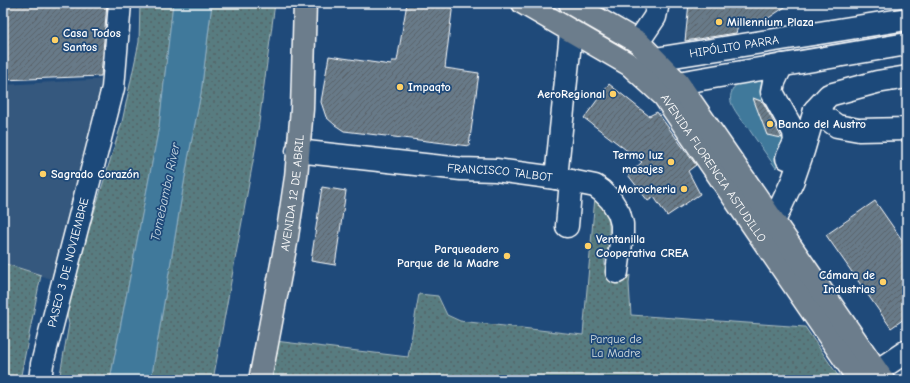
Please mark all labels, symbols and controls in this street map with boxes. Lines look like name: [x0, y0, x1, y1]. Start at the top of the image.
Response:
place label: Millennium Plaza: [727, 15, 814, 29]
marker: Millennium Plaza: [714, 17, 724, 27]
place label: Casa Todos Santos: [63, 26, 121, 54]
street label: HIPÓLITO PARRA: [688, 32, 780, 60]
marker: Casa Todos Santos: [50, 35, 60, 45]
place label: Impaqto: [408, 80, 451, 94]
marker: Impaqto: [395, 82, 405, 92]
place label: AeroRegional: [538, 87, 605, 101]
marker: AeroRegional: [608, 89, 618, 99]
street label: AVENIDA FLORENCIA ASTUDILLO: [658, 91, 769, 245]
place label: Banco del Austro: [778, 117, 866, 131]
marker: Banco del Austro: [765, 119, 775, 129]
street label: AVENIDA 12 DE ABRIL: [278, 134, 307, 252]
water label: Tomebamba River: [147, 141, 183, 243]
place label: Termo luz masajes: [613, 148, 664, 176]
marker: Termo luz masajes: [666, 157, 676, 167]
street label: FRANCISCO TALBOT: [446, 161, 554, 185]
place label: Sagrado Corazón: [51, 167, 139, 181]
marker: Sagrado Corazón: [38, 169, 48, 179]
place label: Morocheria: [618, 182, 676, 196]
marker: Morocheria: [679, 184, 689, 194]
street label: PASEO 3 DE NOVIEMBRE: [45, 196, 92, 329]
place label: Ventanilla Cooperativa CREA: [596, 232, 689, 260]
marker: Ventanilla Cooperativa CREA: [583, 241, 593, 251]
place label: Parqueadero Parque de la Madre: [397, 242, 499, 270]
marker: Parqueadero Parque de la Madre: [502, 251, 512, 261]
place label: Cámara de Industrias: [819, 268, 875, 296]
marker: Cámara de Industrias: [878, 277, 888, 287]
park label: Parque de La Madre: [590, 332, 642, 360]

